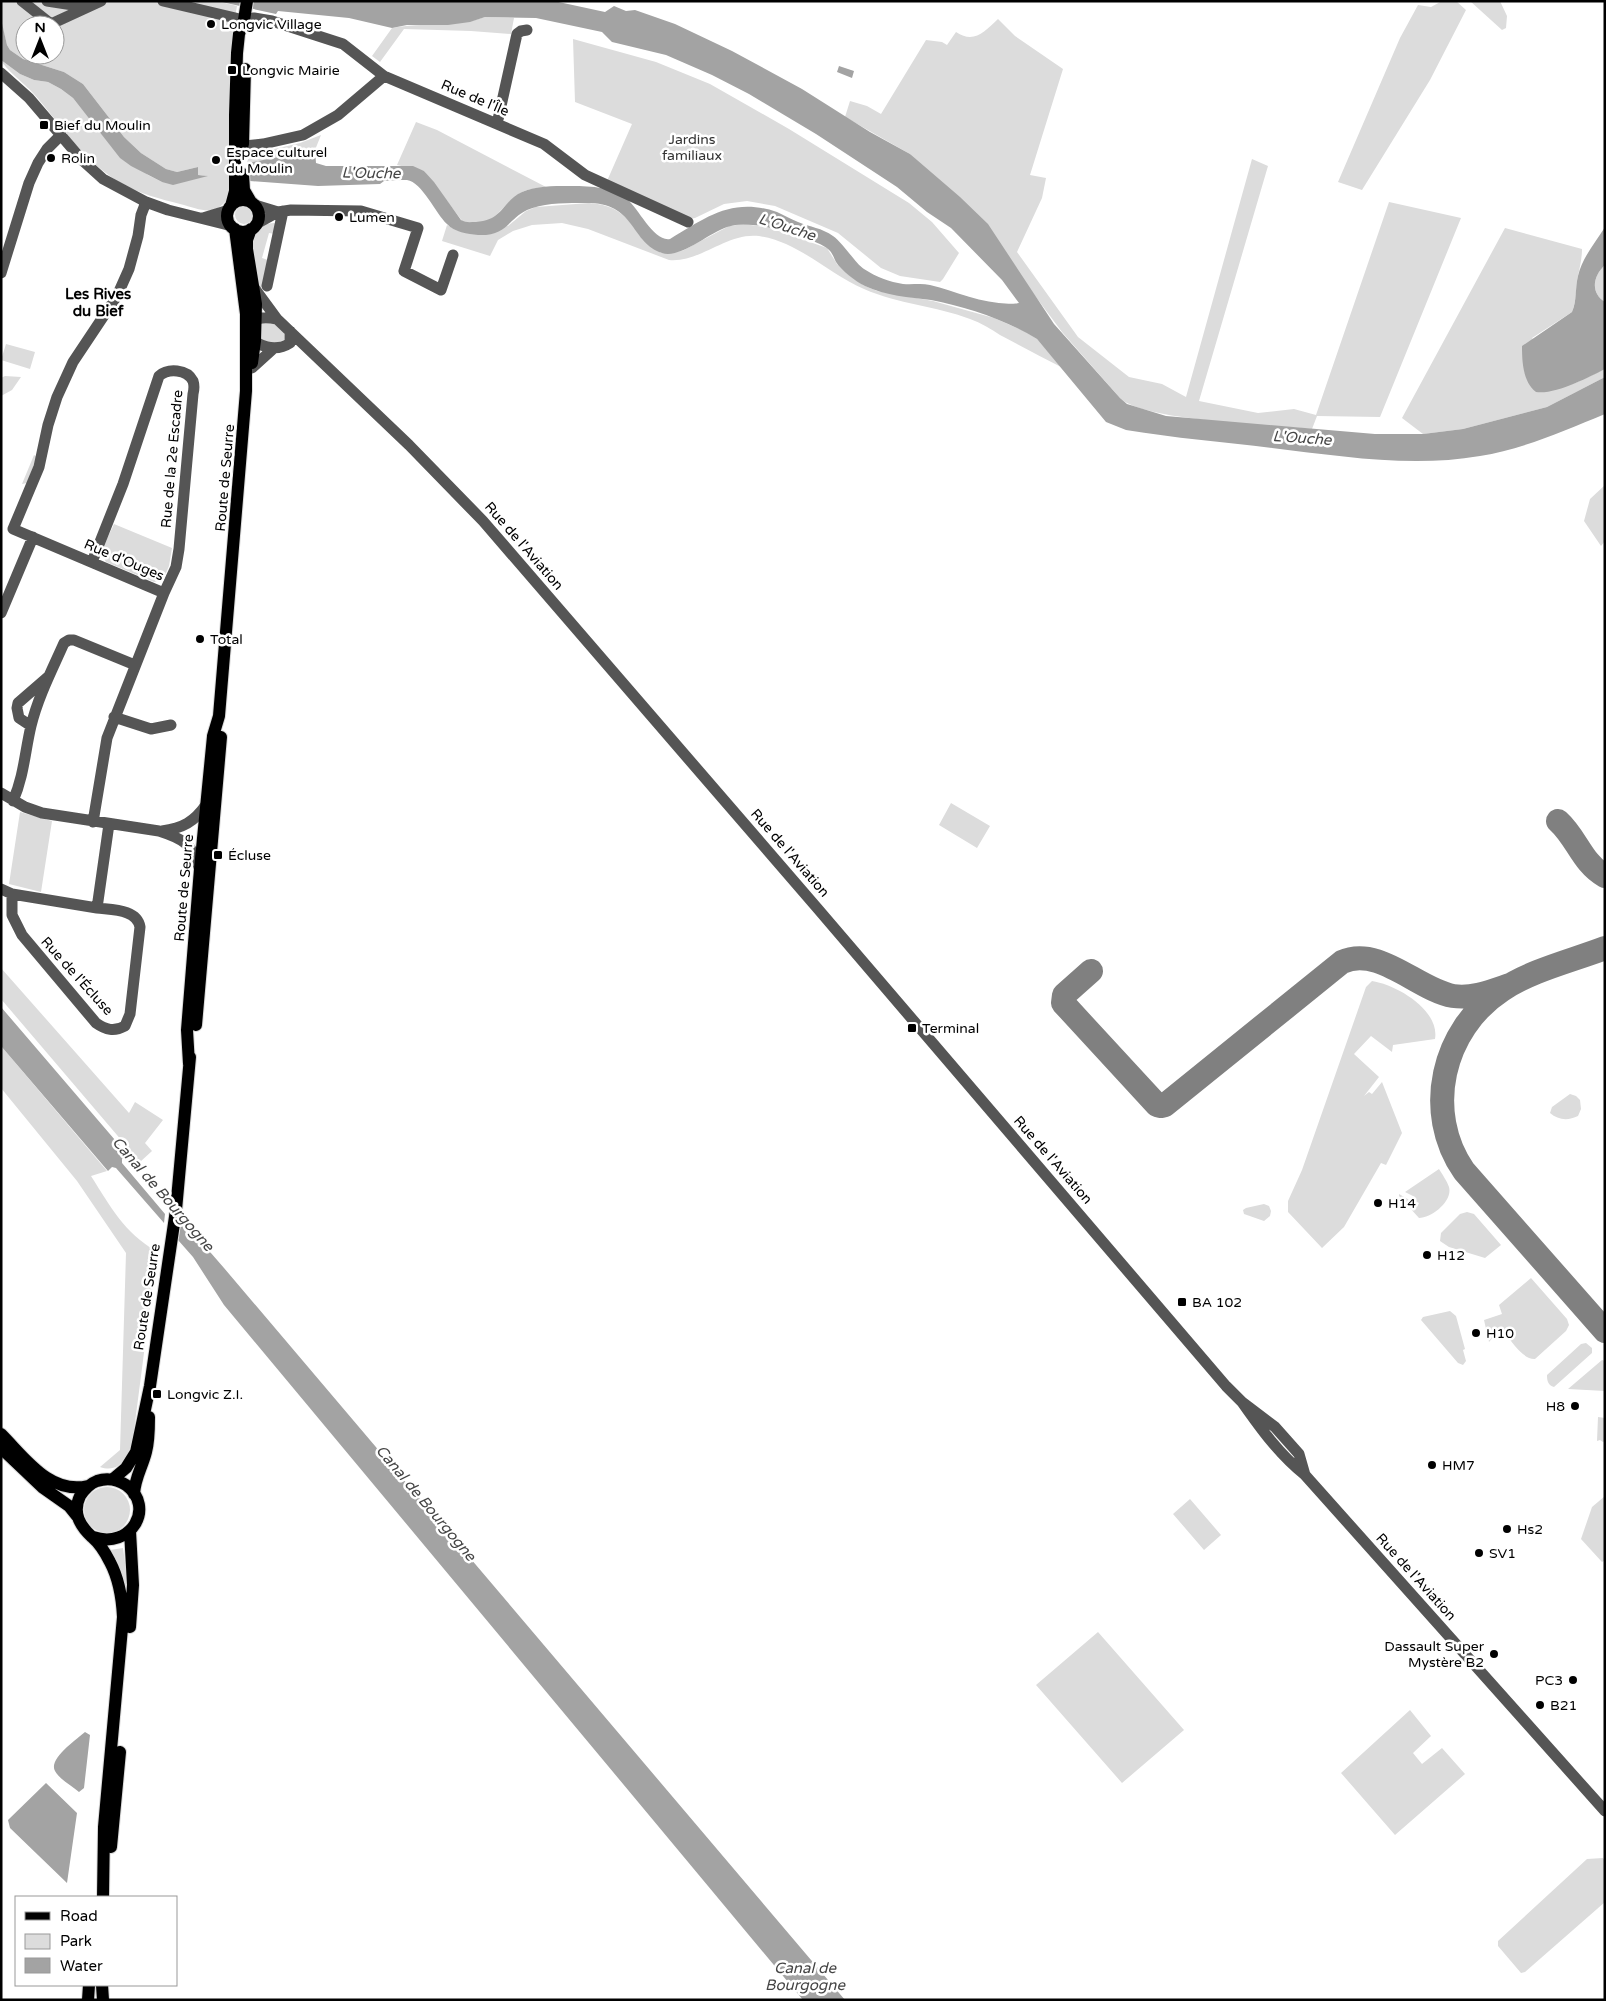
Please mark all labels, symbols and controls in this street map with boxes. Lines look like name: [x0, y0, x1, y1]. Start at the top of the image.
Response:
north arrow: [15, 15, 65, 65]
place label: Longvic Village: [221, 16, 322, 33]
marker: Longvic Village: [205, 18, 217, 30]
text: N: [34, 19, 46, 36]
place label: Longvic Mairie: [242, 62, 340, 79]
marker: Longvic Mairie: [226, 64, 238, 76]
street label: Rue de l'Île: [438, 76, 512, 120]
place label: Bief du Moulin: [54, 117, 151, 134]
marker: Bief du Moulin: [38, 119, 50, 131]
park label: Jardins familiaux: [662, 131, 722, 164]
place label: Espace culturel du Moulin: [226, 144, 327, 177]
place label: Rolin: [61, 150, 95, 167]
marker: Rolin: [45, 152, 57, 164]
marker: Espace culturel du Moulin: [210, 154, 222, 166]
water label: L'Ouche: [341, 163, 402, 183]
place label: Lumen: [349, 209, 395, 226]
water label: L'Ouche: [756, 209, 819, 245]
marker: Lumen: [333, 211, 345, 223]
district label: Les Rives du Bief: [65, 285, 131, 320]
street label: Rue de la 2e Escadre: [157, 389, 187, 529]
street label: Route de Seurre: [212, 424, 238, 532]
water label: L'Ouche: [1272, 427, 1333, 449]
street label: Rue de l'Aviation: [481, 498, 567, 594]
street label: Rue d'Ouges: [81, 536, 167, 585]
place label: Total: [210, 631, 243, 648]
marker: Total: [194, 633, 206, 645]
street label: Rue de l'Aviation: [747, 805, 833, 901]
street label: Route de Seurre: [171, 834, 197, 942]
place label: Écluse: [228, 847, 271, 864]
marker: Écluse: [212, 849, 224, 861]
street label: Rue de l'Écluse: [37, 933, 117, 1019]
place label: Terminal: [922, 1020, 979, 1037]
marker: Terminal: [906, 1022, 918, 1034]
street label: Rue de l'Aviation: [1010, 1112, 1096, 1208]
water label: Canal de Bourgogne: [108, 1133, 219, 1256]
place label: H14: [1388, 1195, 1416, 1212]
marker: H14: [1372, 1197, 1384, 1209]
street label: Route de Seurre: [130, 1242, 164, 1352]
place label: H12: [1437, 1247, 1465, 1264]
marker: H12: [1421, 1249, 1433, 1261]
place label: BA 102: [1192, 1294, 1242, 1311]
marker: BA 102: [1176, 1296, 1188, 1308]
place label: H10: [1486, 1325, 1514, 1342]
marker: H10: [1470, 1327, 1482, 1339]
place label: Longvic Z.I.: [167, 1386, 243, 1403]
marker: Longvic Z.I.: [151, 1388, 163, 1400]
place label: H8: [1546, 1398, 1565, 1415]
marker: H8: [1569, 1400, 1581, 1412]
water label: Canal de Bourgogne: [372, 1441, 481, 1566]
place label: HM7: [1442, 1457, 1475, 1474]
marker: HM7: [1426, 1459, 1438, 1471]
place label: Hs2: [1517, 1521, 1543, 1538]
marker: Hs2: [1501, 1523, 1513, 1535]
street label: Rue de l'Aviation: [1372, 1530, 1460, 1624]
place label: SV1: [1489, 1545, 1516, 1562]
marker: SV1: [1473, 1547, 1485, 1559]
place label: Dassault Super Mystère B2: [1384, 1638, 1485, 1671]
marker: Dassault Super Mystère B2: [1488, 1648, 1500, 1660]
place label: PC3: [1535, 1672, 1563, 1689]
marker: PC3: [1567, 1674, 1579, 1686]
place label: B21: [1550, 1697, 1577, 1714]
marker: B21: [1534, 1699, 1546, 1711]
legend: [15, 1896, 178, 1986]
text: Road: [60, 1907, 98, 1925]
text: Park: [60, 1932, 92, 1950]
text: Water: [60, 1957, 103, 1975]
water label: Canal de Bourgogne: [765, 1959, 846, 1994]

